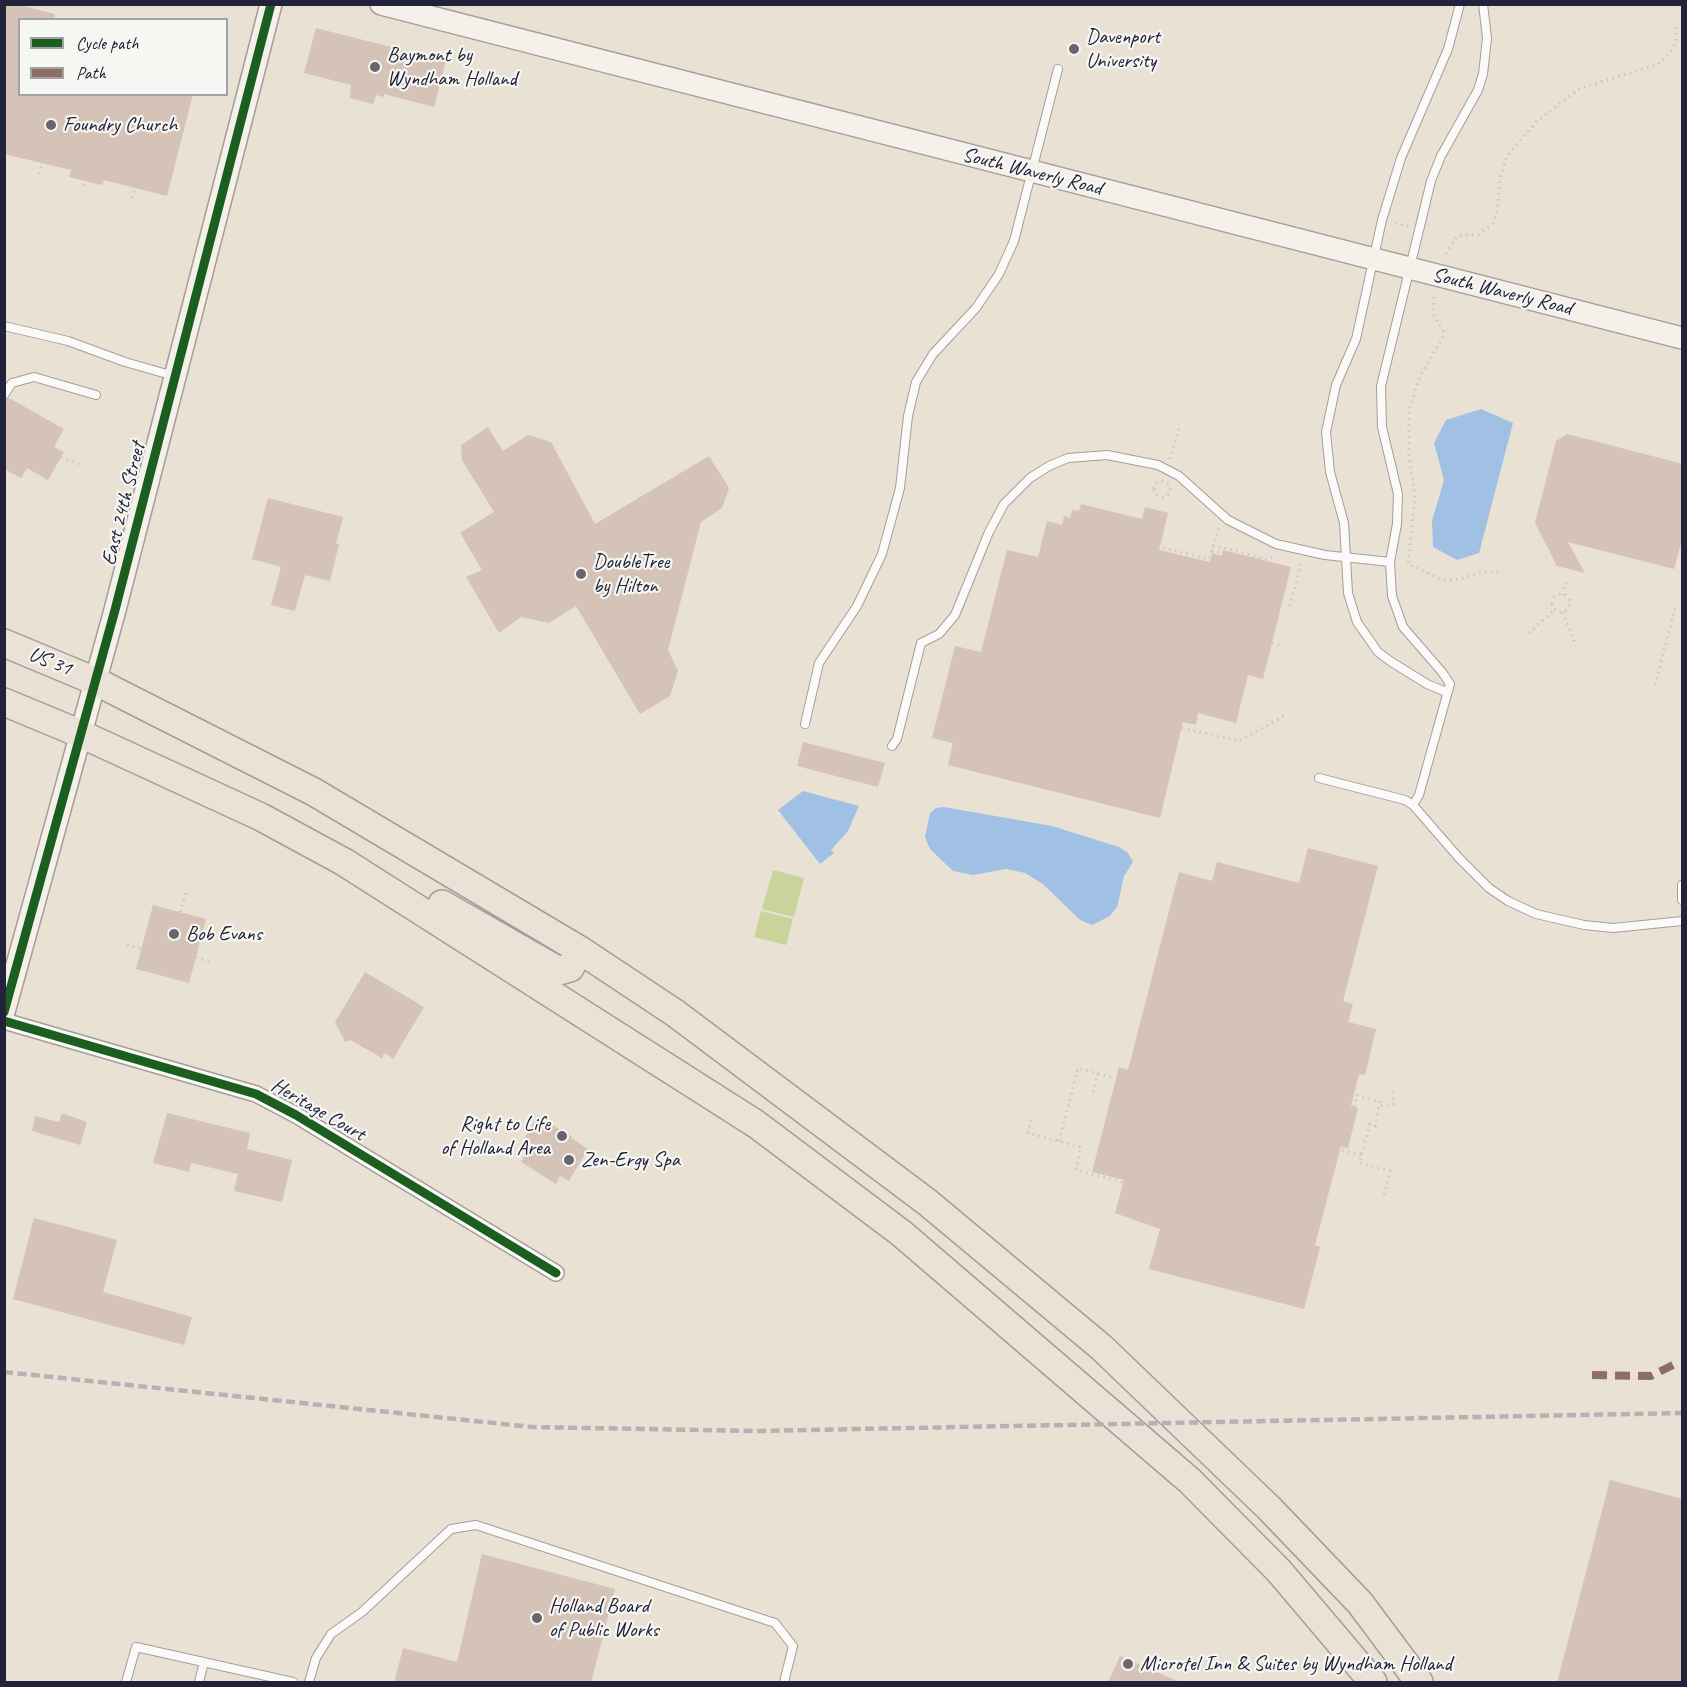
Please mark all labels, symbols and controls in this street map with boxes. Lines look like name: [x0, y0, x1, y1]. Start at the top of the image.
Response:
legend: [18, 18, 228, 96]
place label: Davenport University: [1086, 24, 1160, 74]
text: Cycle path: [76, 32, 138, 54]
place label: Baymont by Wyndham Holland: [387, 42, 517, 92]
marker: Davenport University: [1067, 42, 1081, 56]
marker: Baymont by Wyndham Holland: [368, 60, 382, 74]
text: Path: [76, 62, 106, 84]
place label: Foundry Church: [63, 112, 177, 138]
marker: Foundry Church: [44, 118, 58, 132]
street label: South Waverly Road: [960, 142, 1104, 202]
street label: South Waverly Road: [1430, 262, 1574, 322]
street label: East 24th Street: [97, 440, 151, 568]
place label: DoubleTree by Hilton: [593, 549, 669, 599]
marker: DoubleTree by Hilton: [574, 567, 588, 581]
street label: US 31: [25, 642, 75, 682]
place label: Bob Evans: [186, 921, 262, 947]
marker: Bob Evans: [167, 927, 181, 941]
street label: Heritage Court: [266, 1073, 370, 1147]
place label: Right to Life of Holland Area: [441, 1111, 550, 1161]
marker: Right to Life of Holland Area: [555, 1129, 569, 1143]
place label: Zen-Ergy Spa: [581, 1147, 680, 1173]
marker: Zen-Ergy Spa: [562, 1153, 576, 1167]
place label: Holland Board of Public Works: [549, 1593, 659, 1643]
marker: Holland Board of Public Works: [530, 1611, 544, 1625]
place label: Microtel Inn & Suites by Wyndham Holland: [1140, 1651, 1452, 1677]
marker: Microtel Inn & Suites by Wyndham Holland: [1121, 1657, 1135, 1671]

